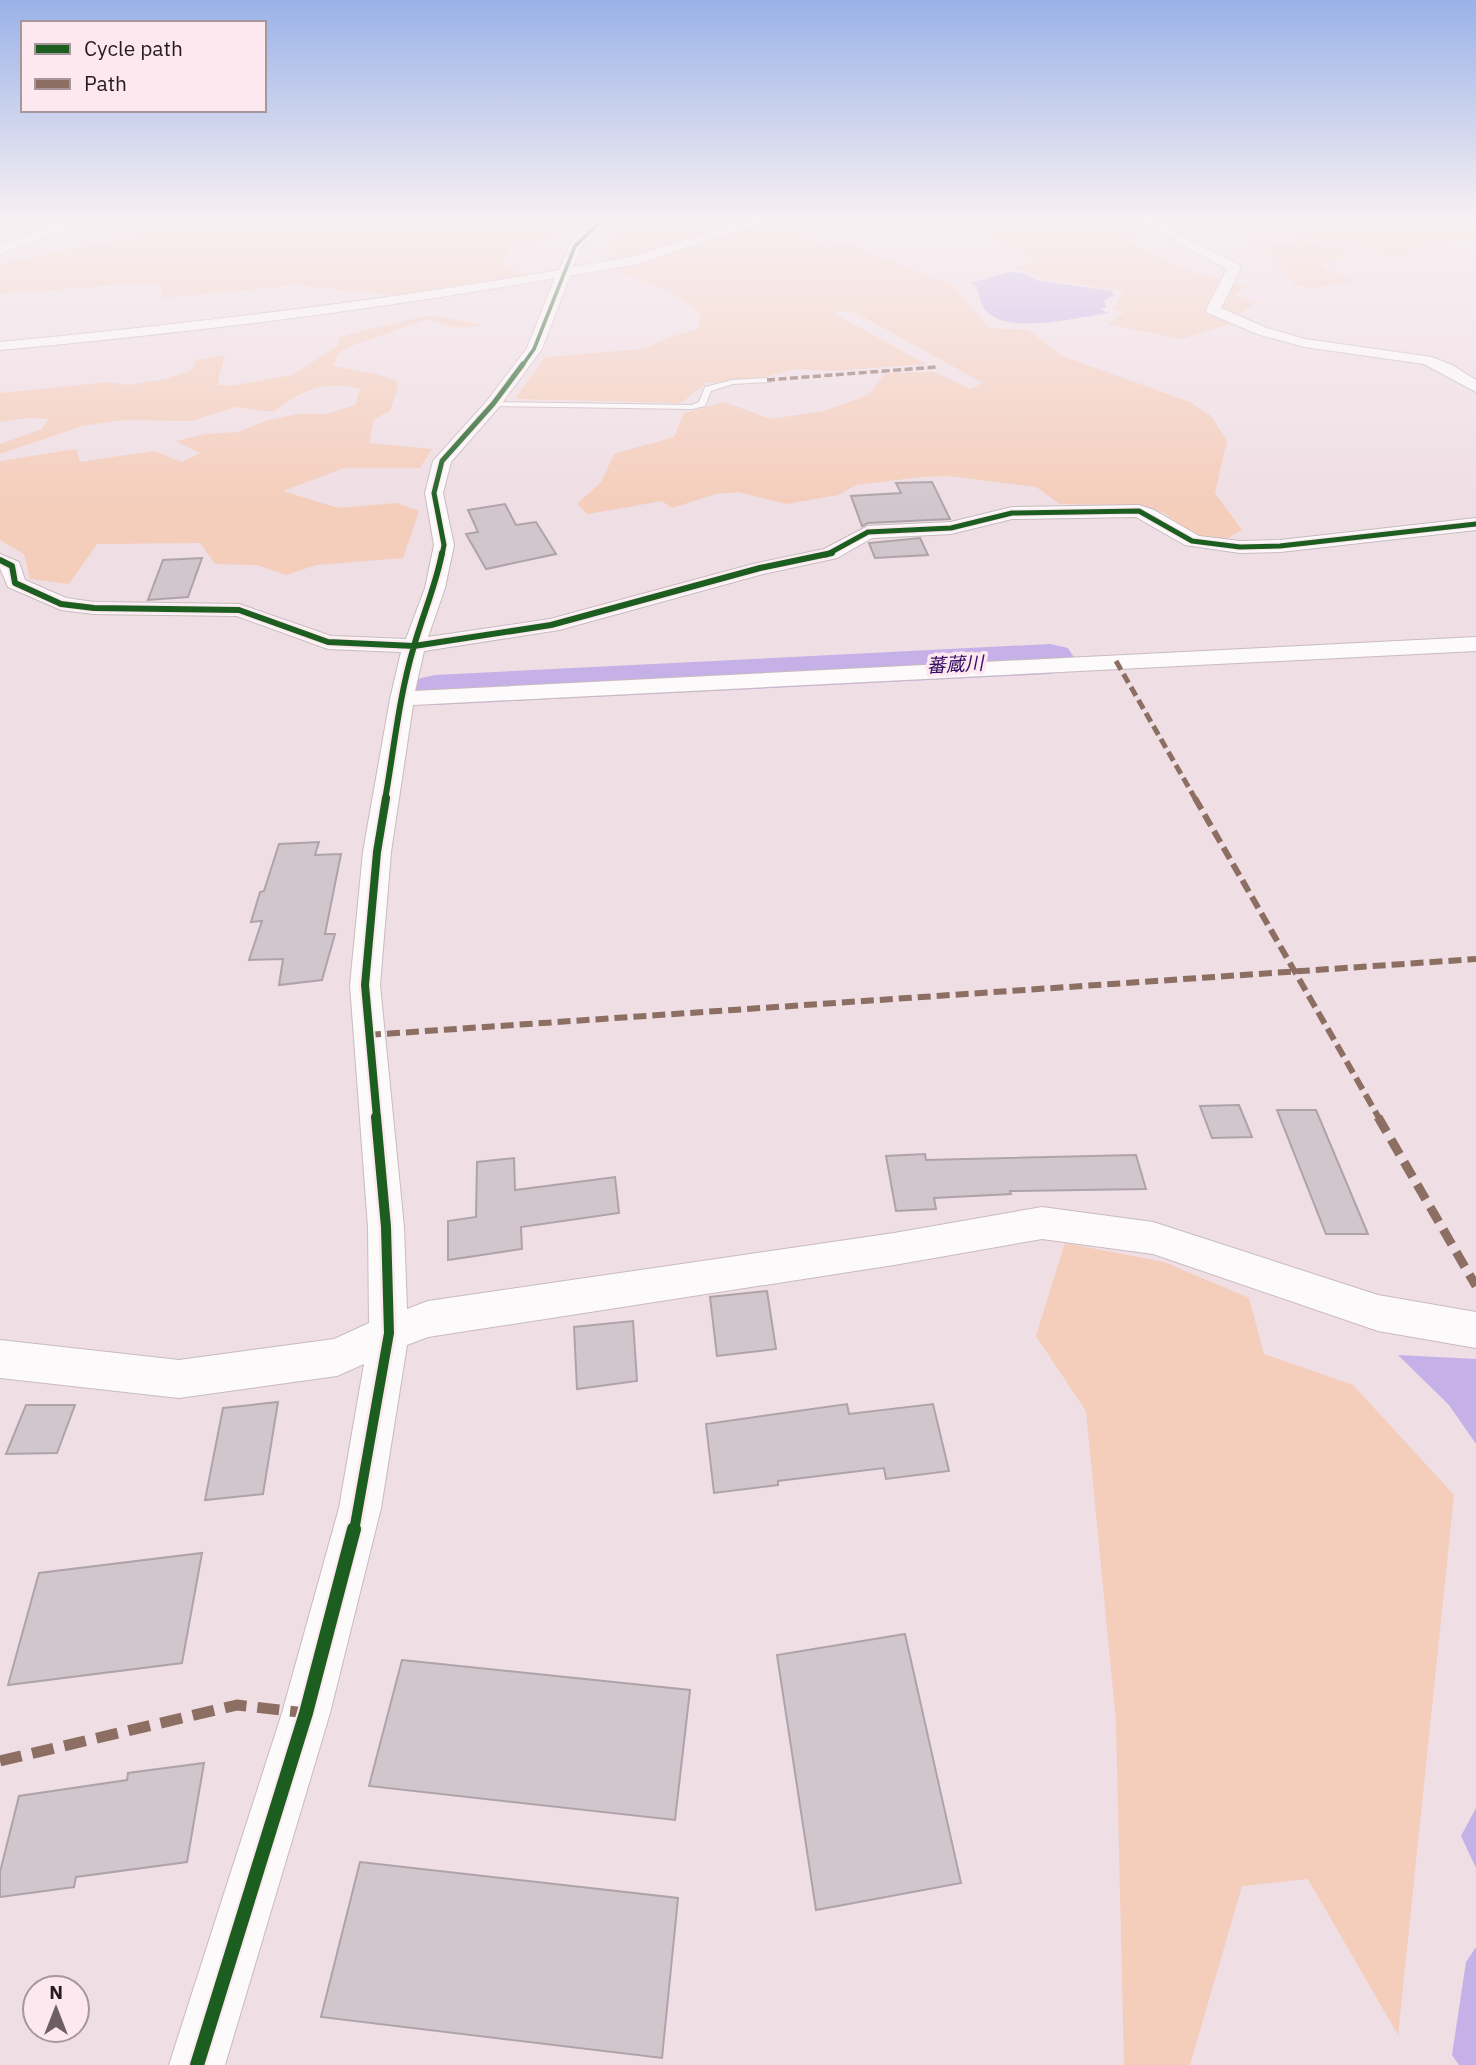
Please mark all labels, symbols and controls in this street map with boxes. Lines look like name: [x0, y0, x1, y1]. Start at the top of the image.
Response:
legend: [21, 21, 266, 112]
text: Cycle path: [84, 34, 183, 62]
text: Path: [84, 69, 127, 97]
water label: 蕃蔵川: [926, 650, 986, 677]
north arrow: [21, 1974, 91, 2044]
text: N: [49, 1980, 63, 2004]

